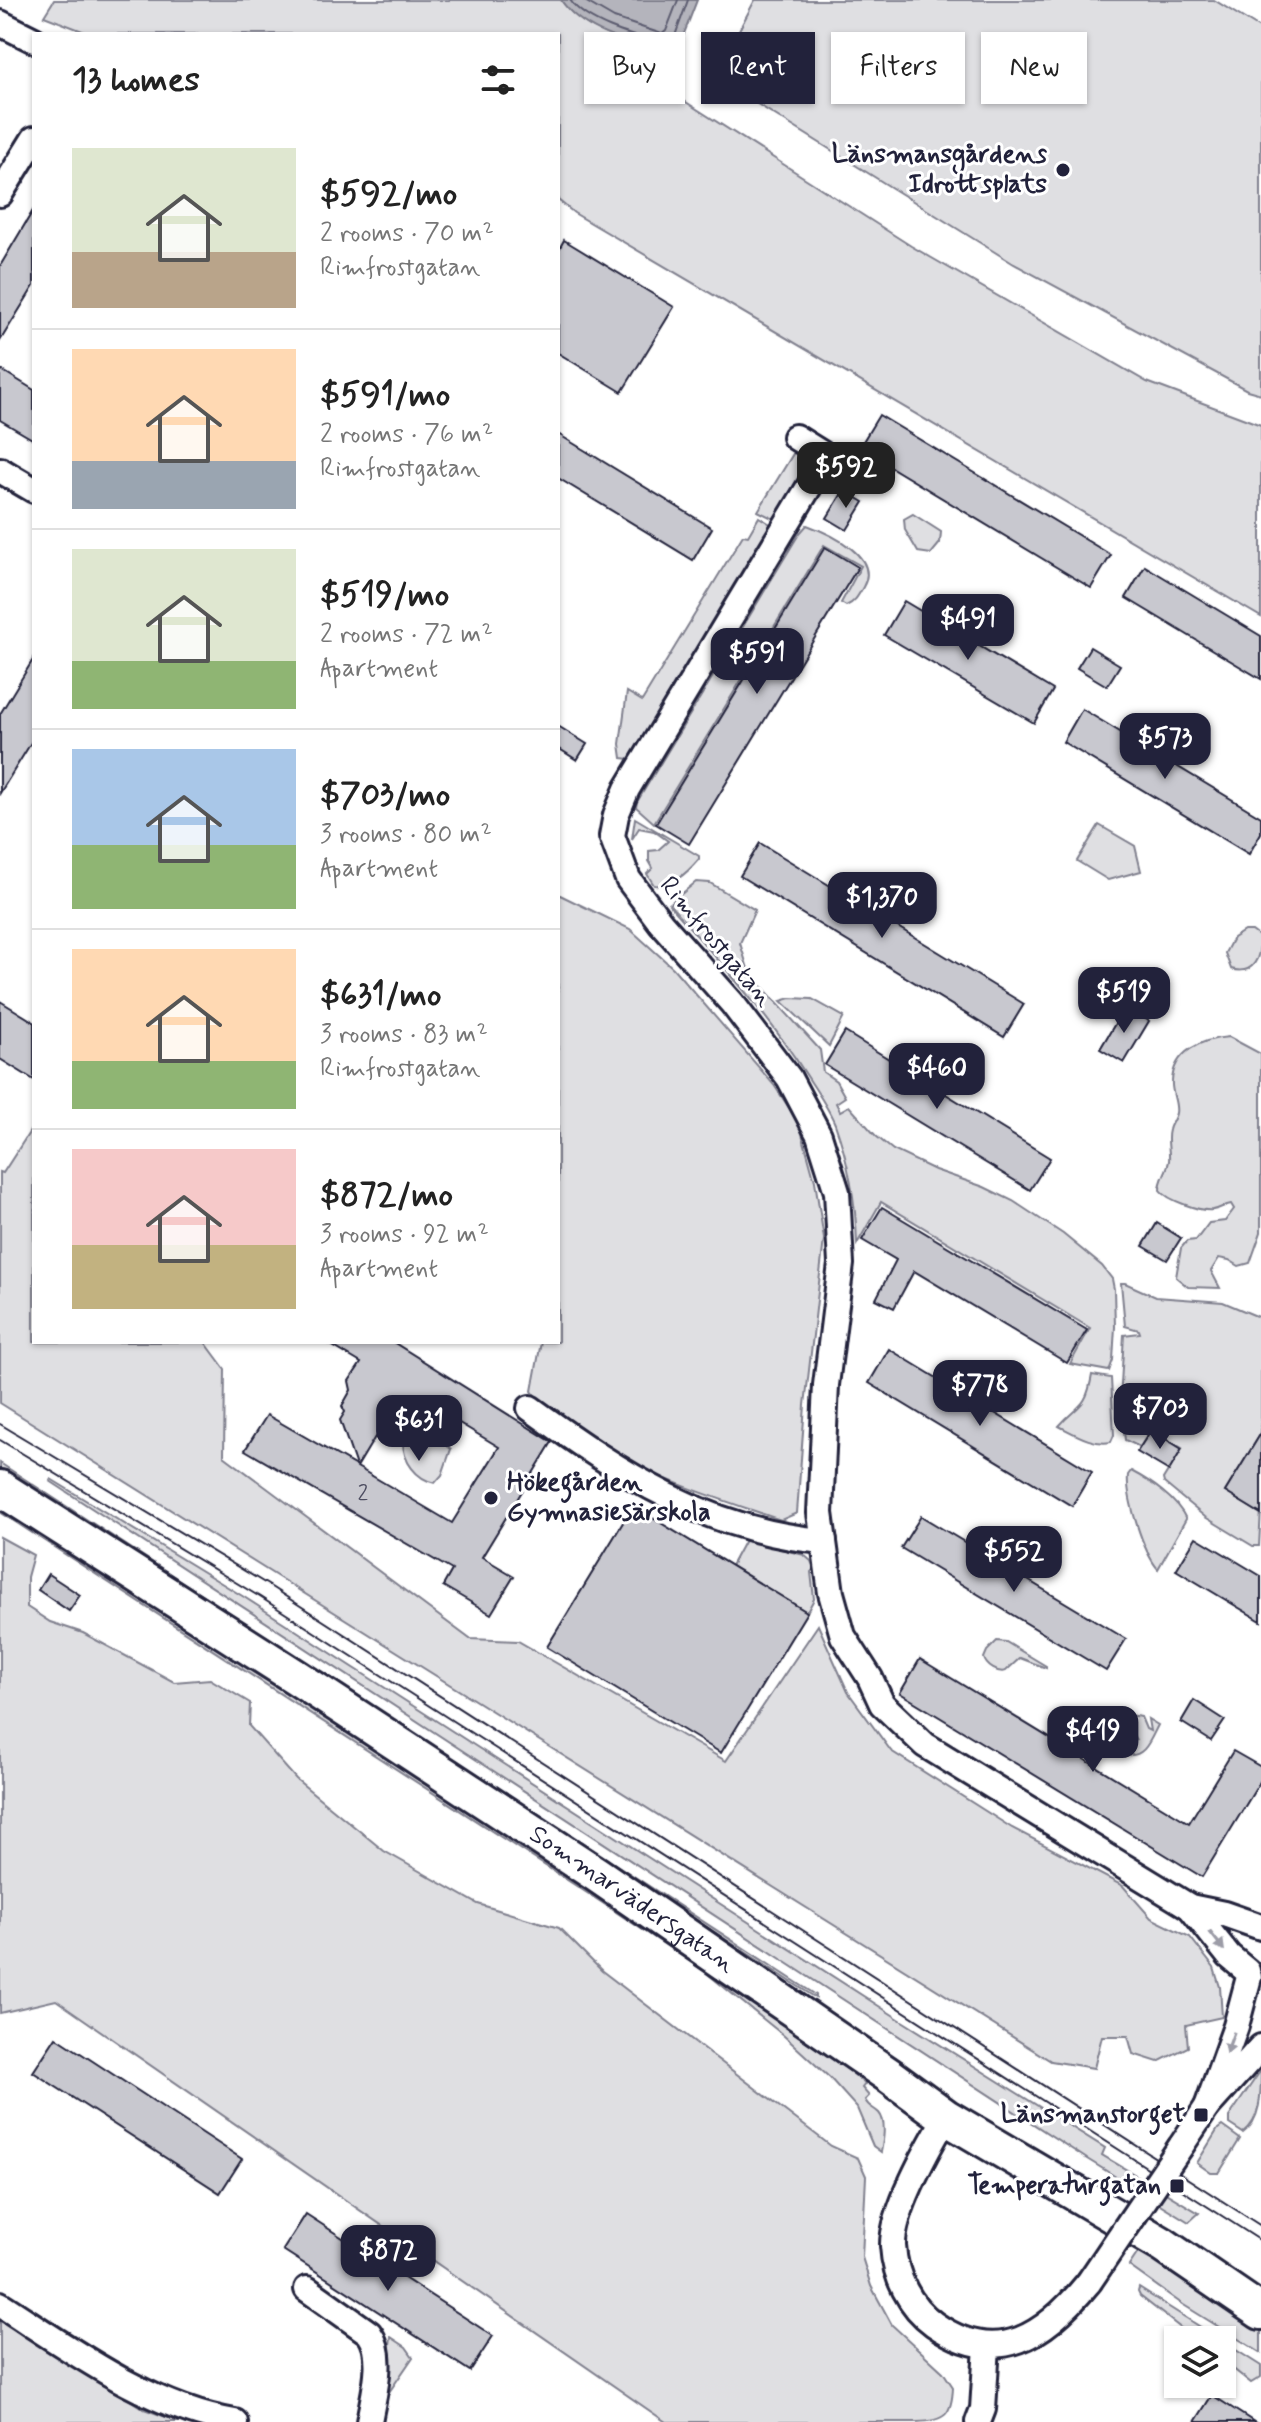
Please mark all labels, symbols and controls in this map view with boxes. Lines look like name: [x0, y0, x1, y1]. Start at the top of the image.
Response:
chip: Buy: [584, 32, 685, 104]
chip: Rent: [701, 32, 815, 104]
chip: Filters: [831, 32, 965, 104]
chip: New: [981, 32, 1087, 104]
text: 13 homes: [72, 58, 200, 103]
icon: filters: [476, 58, 520, 102]
place label: Länsmansgårdens Idrottsplats: [832, 138, 1048, 202]
marker: Länsmansgårdens Idrottsplats: [1054, 161, 1072, 179]
text: $592/mo: [320, 172, 457, 217]
icon: home: [136, 180, 232, 276]
text: 2 rooms · 70 m²: [320, 217, 494, 251]
text: Rimfrostgatan: [320, 251, 480, 285]
text: $591/mo: [320, 373, 450, 418]
icon: home: [136, 381, 232, 477]
text: 2 rooms · 76 m²: [320, 418, 493, 452]
pin: $592: [799, 442, 893, 510]
text: $592: [815, 451, 877, 485]
text: Rimfrostgatan: [320, 452, 480, 486]
text: $519/mo: [320, 573, 449, 618]
icon: home: [136, 581, 232, 677]
pin: $491: [921, 594, 1015, 662]
text: $491: [940, 603, 996, 637]
text: 2 rooms · 72 m²: [320, 618, 493, 652]
pin: $591: [710, 628, 804, 696]
text: $591: [729, 637, 785, 671]
text: Apartment: [320, 652, 438, 686]
pin: $573: [1118, 713, 1212, 781]
text: $573: [1138, 722, 1192, 756]
text: $703/mo: [320, 773, 450, 818]
icon: home: [136, 781, 232, 877]
text: 3 rooms · 80 m²: [320, 818, 492, 852]
text: Apartment: [320, 852, 438, 886]
street label: Rimfrostgatan: [651, 870, 781, 1014]
pin: $1,370: [817, 872, 947, 940]
text: $1,370: [846, 881, 918, 915]
pin: $519: [1077, 967, 1171, 1035]
text: $631/mo: [320, 973, 441, 1018]
text: $519: [1096, 976, 1152, 1010]
icon: home: [136, 981, 232, 1077]
text: 3 rooms · 83 m²: [320, 1018, 488, 1052]
pin: $460: [890, 1043, 984, 1111]
text: Rimfrostgatan: [320, 1052, 480, 1086]
text: $460: [907, 1052, 967, 1086]
text: $872/mo: [320, 1173, 453, 1218]
icon: home: [136, 1181, 232, 1277]
text: 3 rooms · 92 m²: [320, 1218, 489, 1252]
text: Apartment: [320, 1252, 438, 1286]
pin: $778: [933, 1360, 1027, 1428]
text: $778: [951, 1369, 1009, 1403]
pin: $703: [1113, 1383, 1207, 1451]
text: $703: [1132, 1392, 1188, 1426]
pin: $631: [372, 1395, 466, 1463]
text: $631: [394, 1404, 444, 1438]
place label: Hökegården Gymnasiesärskola: [507, 1466, 711, 1530]
house number: 2: [358, 1480, 369, 1508]
marker: Hökegården Gymnasiesärskola: [482, 1489, 500, 1507]
pin: $552: [967, 1526, 1061, 1594]
text: $552: [984, 1535, 1044, 1569]
pin: $419: [1046, 1706, 1140, 1774]
text: $419: [1065, 1715, 1121, 1749]
street label: Sommarvädersgatan: [522, 1818, 741, 1981]
one-way arrow: [1208, 1931, 1224, 1951]
one-way arrow: [1223, 2031, 1236, 2055]
place label: Länsmanstorget: [1001, 2098, 1185, 2135]
marker: Länsmanstorget: [1192, 2106, 1210, 2124]
place label: Temperaturgatan: [968, 2169, 1161, 2206]
marker: Temperaturgatan: [1168, 2177, 1186, 2195]
pin: $872: [341, 2225, 435, 2293]
text: $872: [359, 2234, 417, 2268]
map controls: [1164, 2326, 1236, 2398]
button: layers: [1164, 2326, 1236, 2398]

